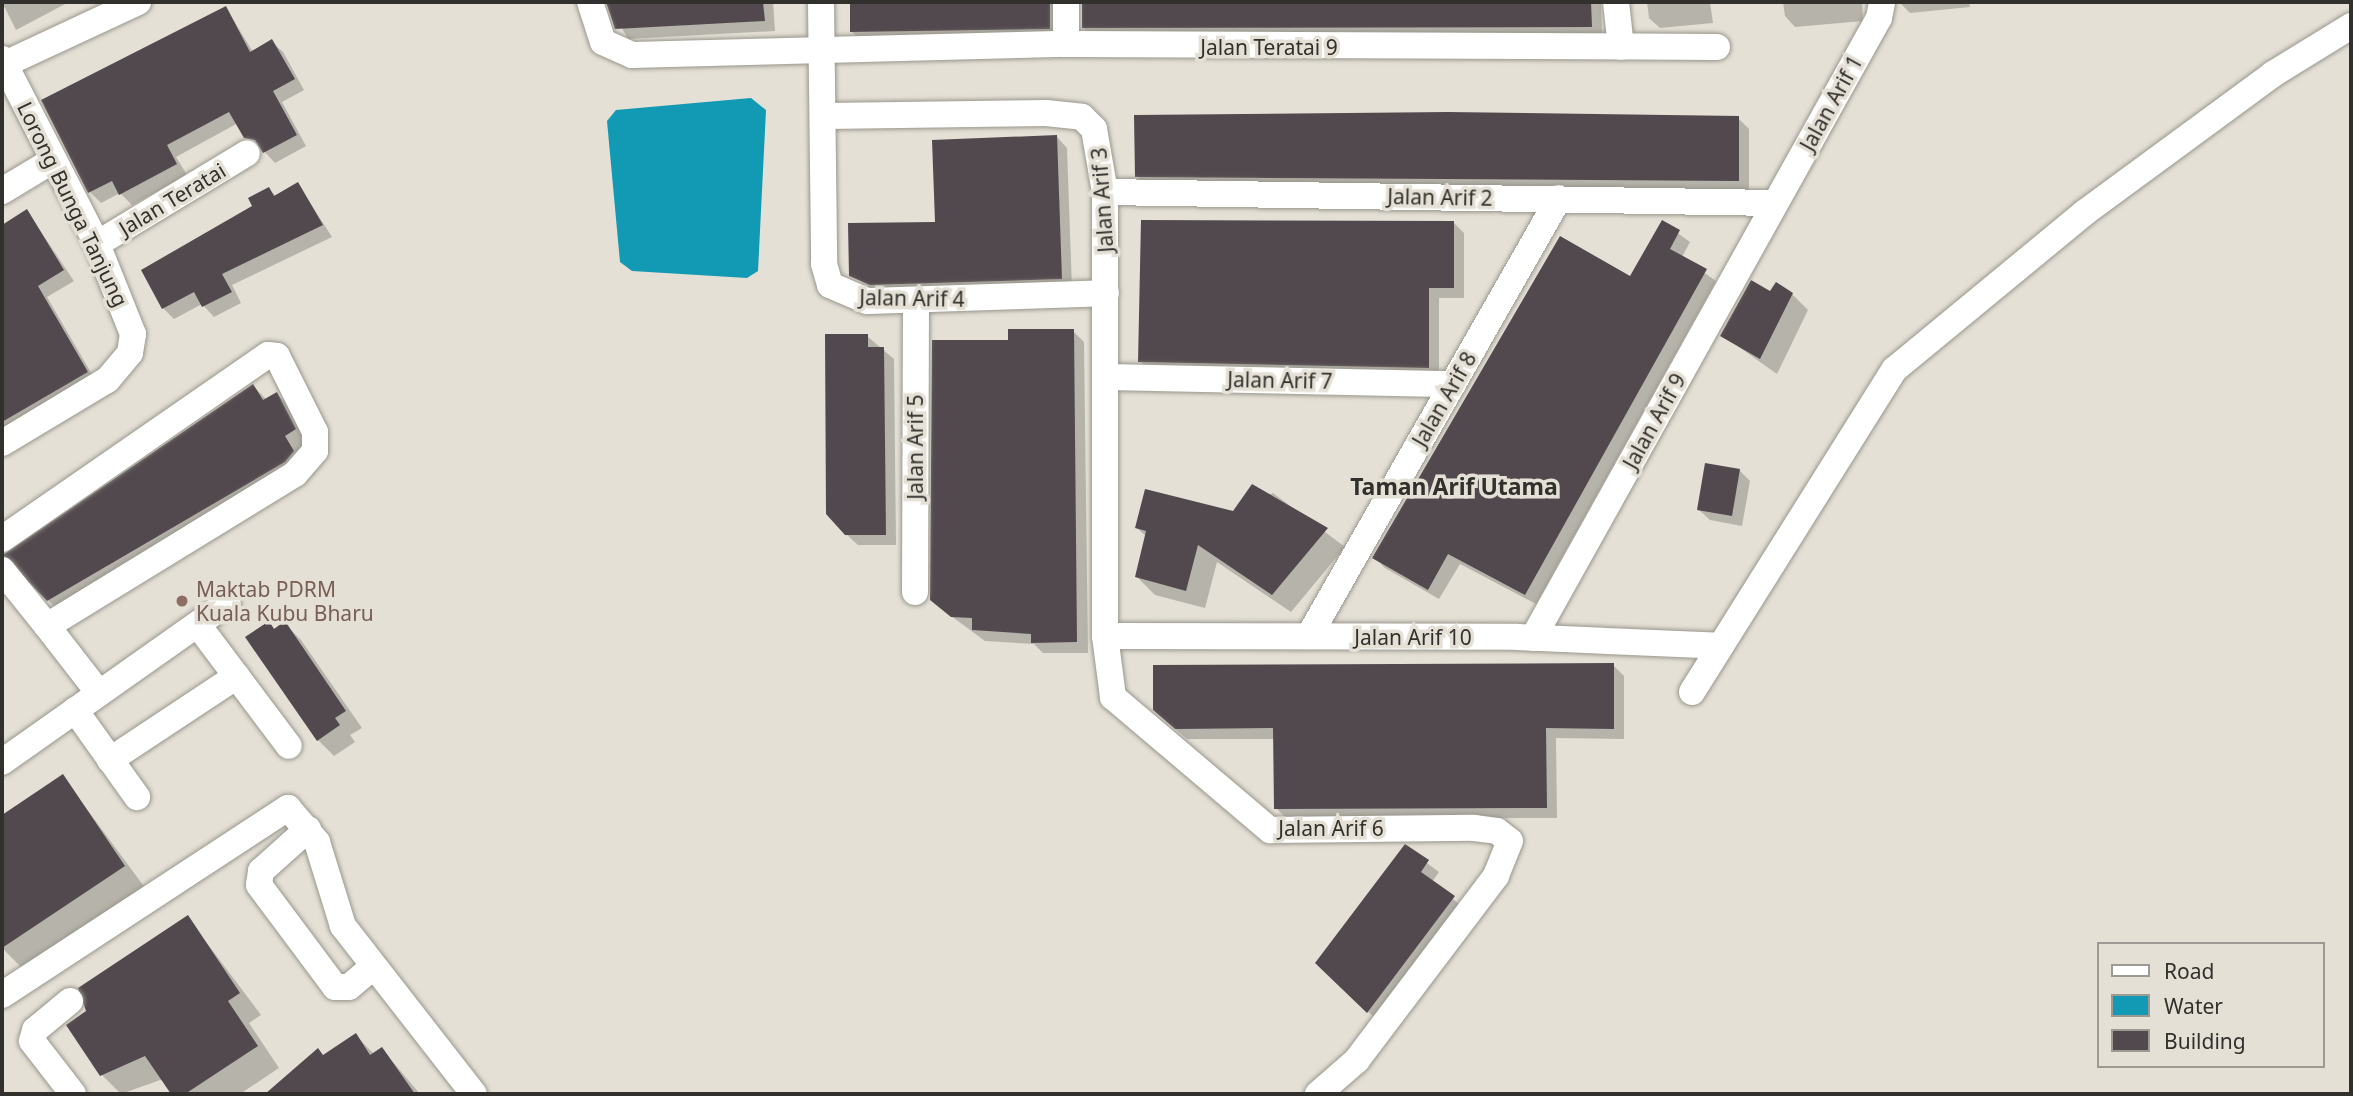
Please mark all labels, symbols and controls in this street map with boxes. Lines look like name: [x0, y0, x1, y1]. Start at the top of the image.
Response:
street label: Jalan Teratai 9: [1200, 34, 1338, 60]
street label: Jalan Arif 1: [1794, 51, 1868, 155]
street label: Lorong Bunga Tanjung: [12, 97, 134, 311]
street label: Jalan Arif 3: [1086, 147, 1118, 253]
street label: Jalan Teratai: [114, 157, 230, 241]
street label: Jalan Arif 2: [1387, 183, 1493, 211]
street label: Jalan Arif 4: [859, 284, 965, 312]
street label: Jalan Arif 8: [1407, 347, 1481, 451]
street label: Jalan Arif 7: [1227, 366, 1333, 394]
street label: Jalan Arif 9: [1617, 369, 1691, 473]
street label: Jalan Arif 5: [902, 394, 928, 500]
district label: Taman Arif Utama: [1350, 472, 1558, 500]
place label: Maktab PDRM Kuala Kubu Bharu: [196, 576, 374, 626]
marker: Maktab PDRM Kuala Kubu Bharu: [174, 593, 190, 609]
street label: Jalan Arif 10: [1354, 624, 1472, 650]
street label: Jalan Arif 6: [1278, 815, 1384, 841]
legend: [2098, 942, 2325, 1068]
text: Road: [2164, 957, 2214, 985]
text: Water: [2164, 992, 2223, 1020]
text: Building: [2164, 1027, 2246, 1055]

